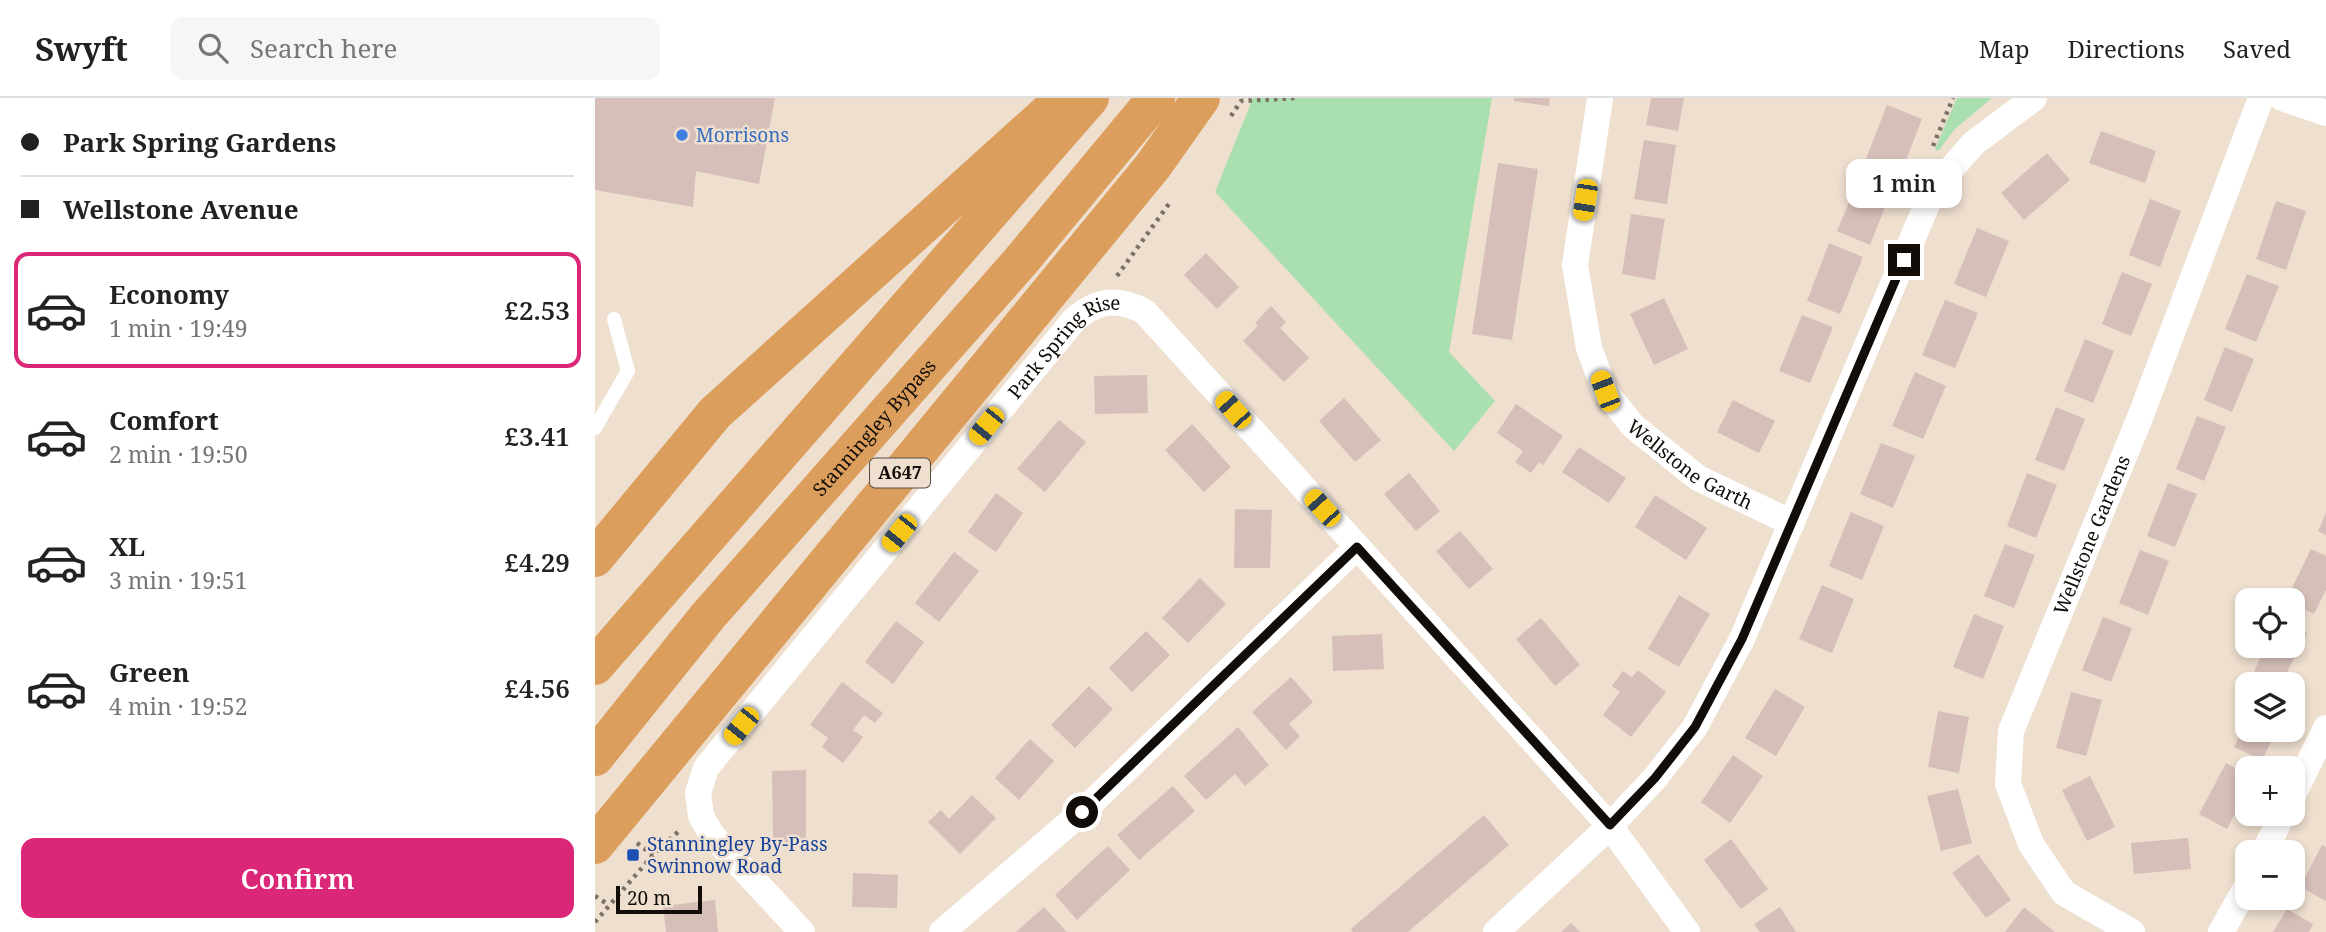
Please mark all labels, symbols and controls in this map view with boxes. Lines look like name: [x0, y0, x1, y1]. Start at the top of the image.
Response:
search box: [170, 17, 660, 80]
text: Swyft: [35, 26, 128, 71]
icon: search: [194, 29, 232, 67]
text: Search here: [250, 30, 398, 66]
text: Map: [1979, 32, 2030, 65]
text: Directions: [2068, 32, 2185, 65]
text: Saved: [2223, 32, 2291, 65]
place label: Morrisons: [696, 122, 789, 148]
text: Park Spring Gardens: [63, 124, 336, 160]
marker: Morrisons: [674, 127, 690, 143]
callout: 1 min: [1846, 158, 1962, 208]
text: 1 min: [1872, 167, 1936, 199]
car: [1572, 178, 1599, 222]
text: Wellstone Avenue: [63, 191, 299, 227]
route end: [1888, 244, 1920, 276]
text: Economy: [109, 276, 229, 312]
icon: car: [25, 279, 88, 342]
street label: Park Spring Rise: [1002, 289, 1121, 404]
text: £2.53: [504, 292, 570, 328]
text: 1 min · 19:49: [109, 312, 247, 344]
street label: Stanningley Bypass: [807, 353, 942, 502]
car: [1588, 368, 1623, 414]
car: [1212, 387, 1255, 433]
text: Comfort: [109, 402, 219, 438]
car: [965, 403, 1008, 449]
icon: car: [25, 405, 88, 468]
street label: Wellstone Garth: [1622, 413, 1757, 515]
text: £3.41: [504, 418, 570, 454]
text: 2 min · 19:50: [109, 438, 247, 470]
street label: Wellstone Gardens: [2047, 451, 2136, 618]
road number: A647: [870, 458, 930, 488]
car: [1301, 485, 1344, 531]
car: [878, 510, 921, 556]
text: XL: [109, 528, 145, 564]
icon: car: [25, 531, 88, 594]
text: £4.29: [504, 544, 570, 580]
text: 3 min · 19:51: [109, 564, 247, 596]
map controls: [2235, 588, 2305, 910]
button: locate: [2235, 588, 2305, 658]
text: Green: [109, 654, 190, 690]
icon: car: [25, 657, 88, 720]
text: £4.56: [504, 670, 570, 706]
button: layers: [2235, 672, 2305, 742]
text: 4 min · 19:52: [109, 690, 247, 722]
car: [720, 703, 763, 749]
button: +: [2235, 756, 2305, 826]
route start: [1066, 796, 1098, 828]
place label: Stanningley By-Pass Swinnow Road: [647, 831, 828, 879]
button: Confirm: [21, 838, 574, 918]
button: −: [2235, 840, 2305, 910]
marker: Stanningley By-Pass Swinnow Road: [625, 847, 641, 863]
scale bar: [616, 883, 702, 915]
text: 20 m: [627, 885, 671, 911]

